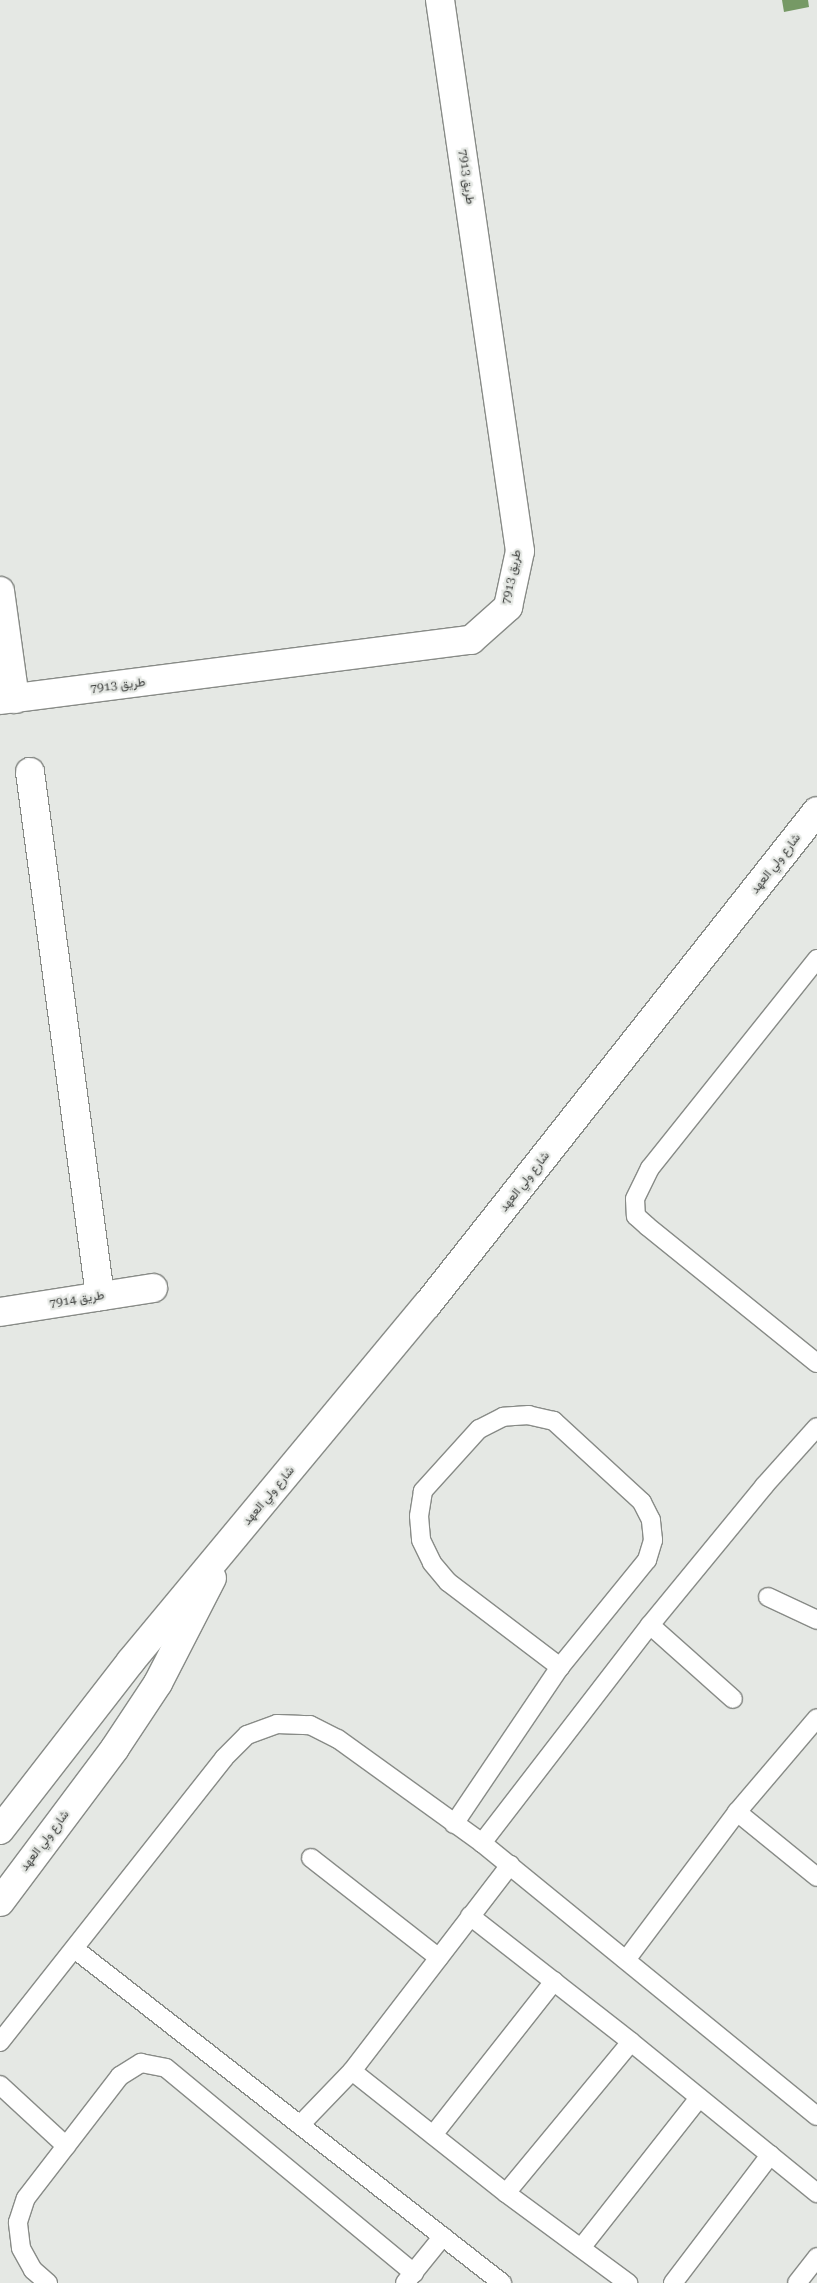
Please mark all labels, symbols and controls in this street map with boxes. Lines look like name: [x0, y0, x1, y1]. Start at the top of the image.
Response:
street label: طريق 7913: [455, 149, 477, 205]
street label: طريق 7913: [499, 548, 525, 606]
street label: طريق 7913: [90, 675, 146, 697]
street label: شارع ولي العهد: [748, 831, 804, 897]
street label: شارع ولي العهد: [497, 1149, 553, 1215]
street label: طريق 7914: [49, 1289, 105, 1311]
street label: شارع ولي العهد: [240, 1464, 298, 1528]
street label: شارع ولي العهد: [18, 1808, 72, 1874]

